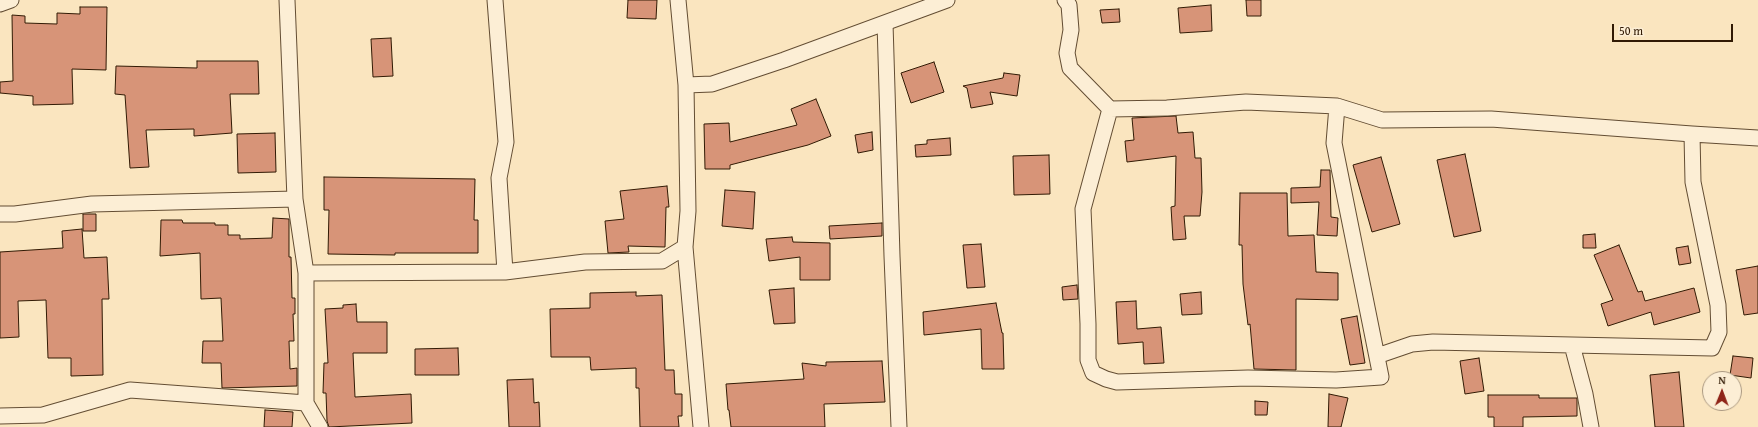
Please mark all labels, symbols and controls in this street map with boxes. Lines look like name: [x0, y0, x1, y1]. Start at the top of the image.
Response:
scale bar: [1614, 16, 1735, 42]
text: 50 m: [1619, 22, 1643, 39]
north arrow: [1702, 371, 1742, 411]
text: N: [1718, 372, 1726, 388]

